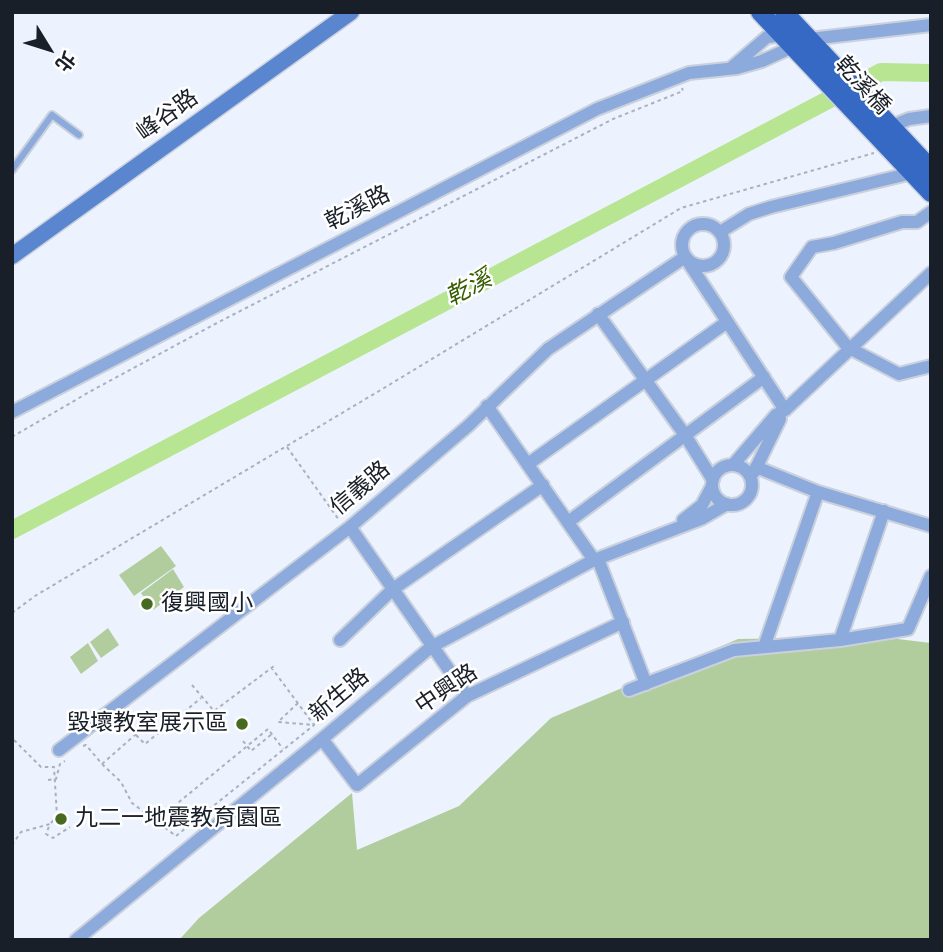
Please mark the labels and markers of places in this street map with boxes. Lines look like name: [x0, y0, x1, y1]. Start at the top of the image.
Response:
place label: 復興國小: [161, 590, 253, 618]
marker: 復興國小: [139, 596, 155, 612]
place label: 毀壞教室展示區: [67, 710, 228, 738]
marker: 毀壞教室展示區: [234, 716, 250, 732]
place label: 九二一地震教育園區: [75, 805, 282, 833]
marker: 九二一地震教育園區: [53, 811, 69, 827]

